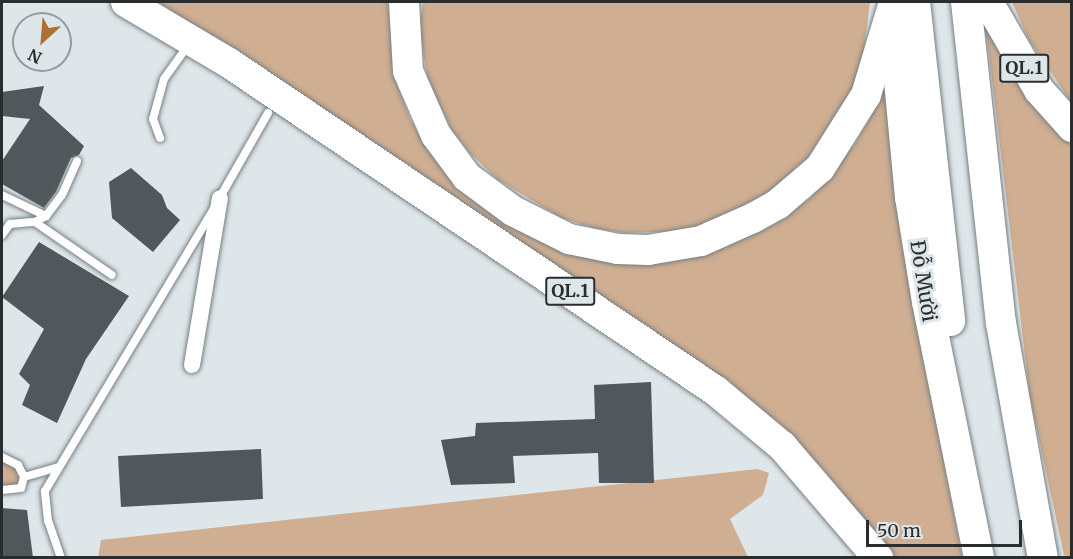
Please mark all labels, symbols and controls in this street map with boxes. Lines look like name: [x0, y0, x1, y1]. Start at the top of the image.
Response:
north arrow: [12, 12, 72, 72]
text: N: [25, 45, 45, 68]
road number: QL.1: [998, 53, 1050, 83]
street label: Đỗ Mười: [906, 239, 942, 323]
road number: QL.1: [544, 276, 596, 306]
scale bar: [869, 508, 1025, 546]
text: 50 m: [877, 519, 921, 542]

